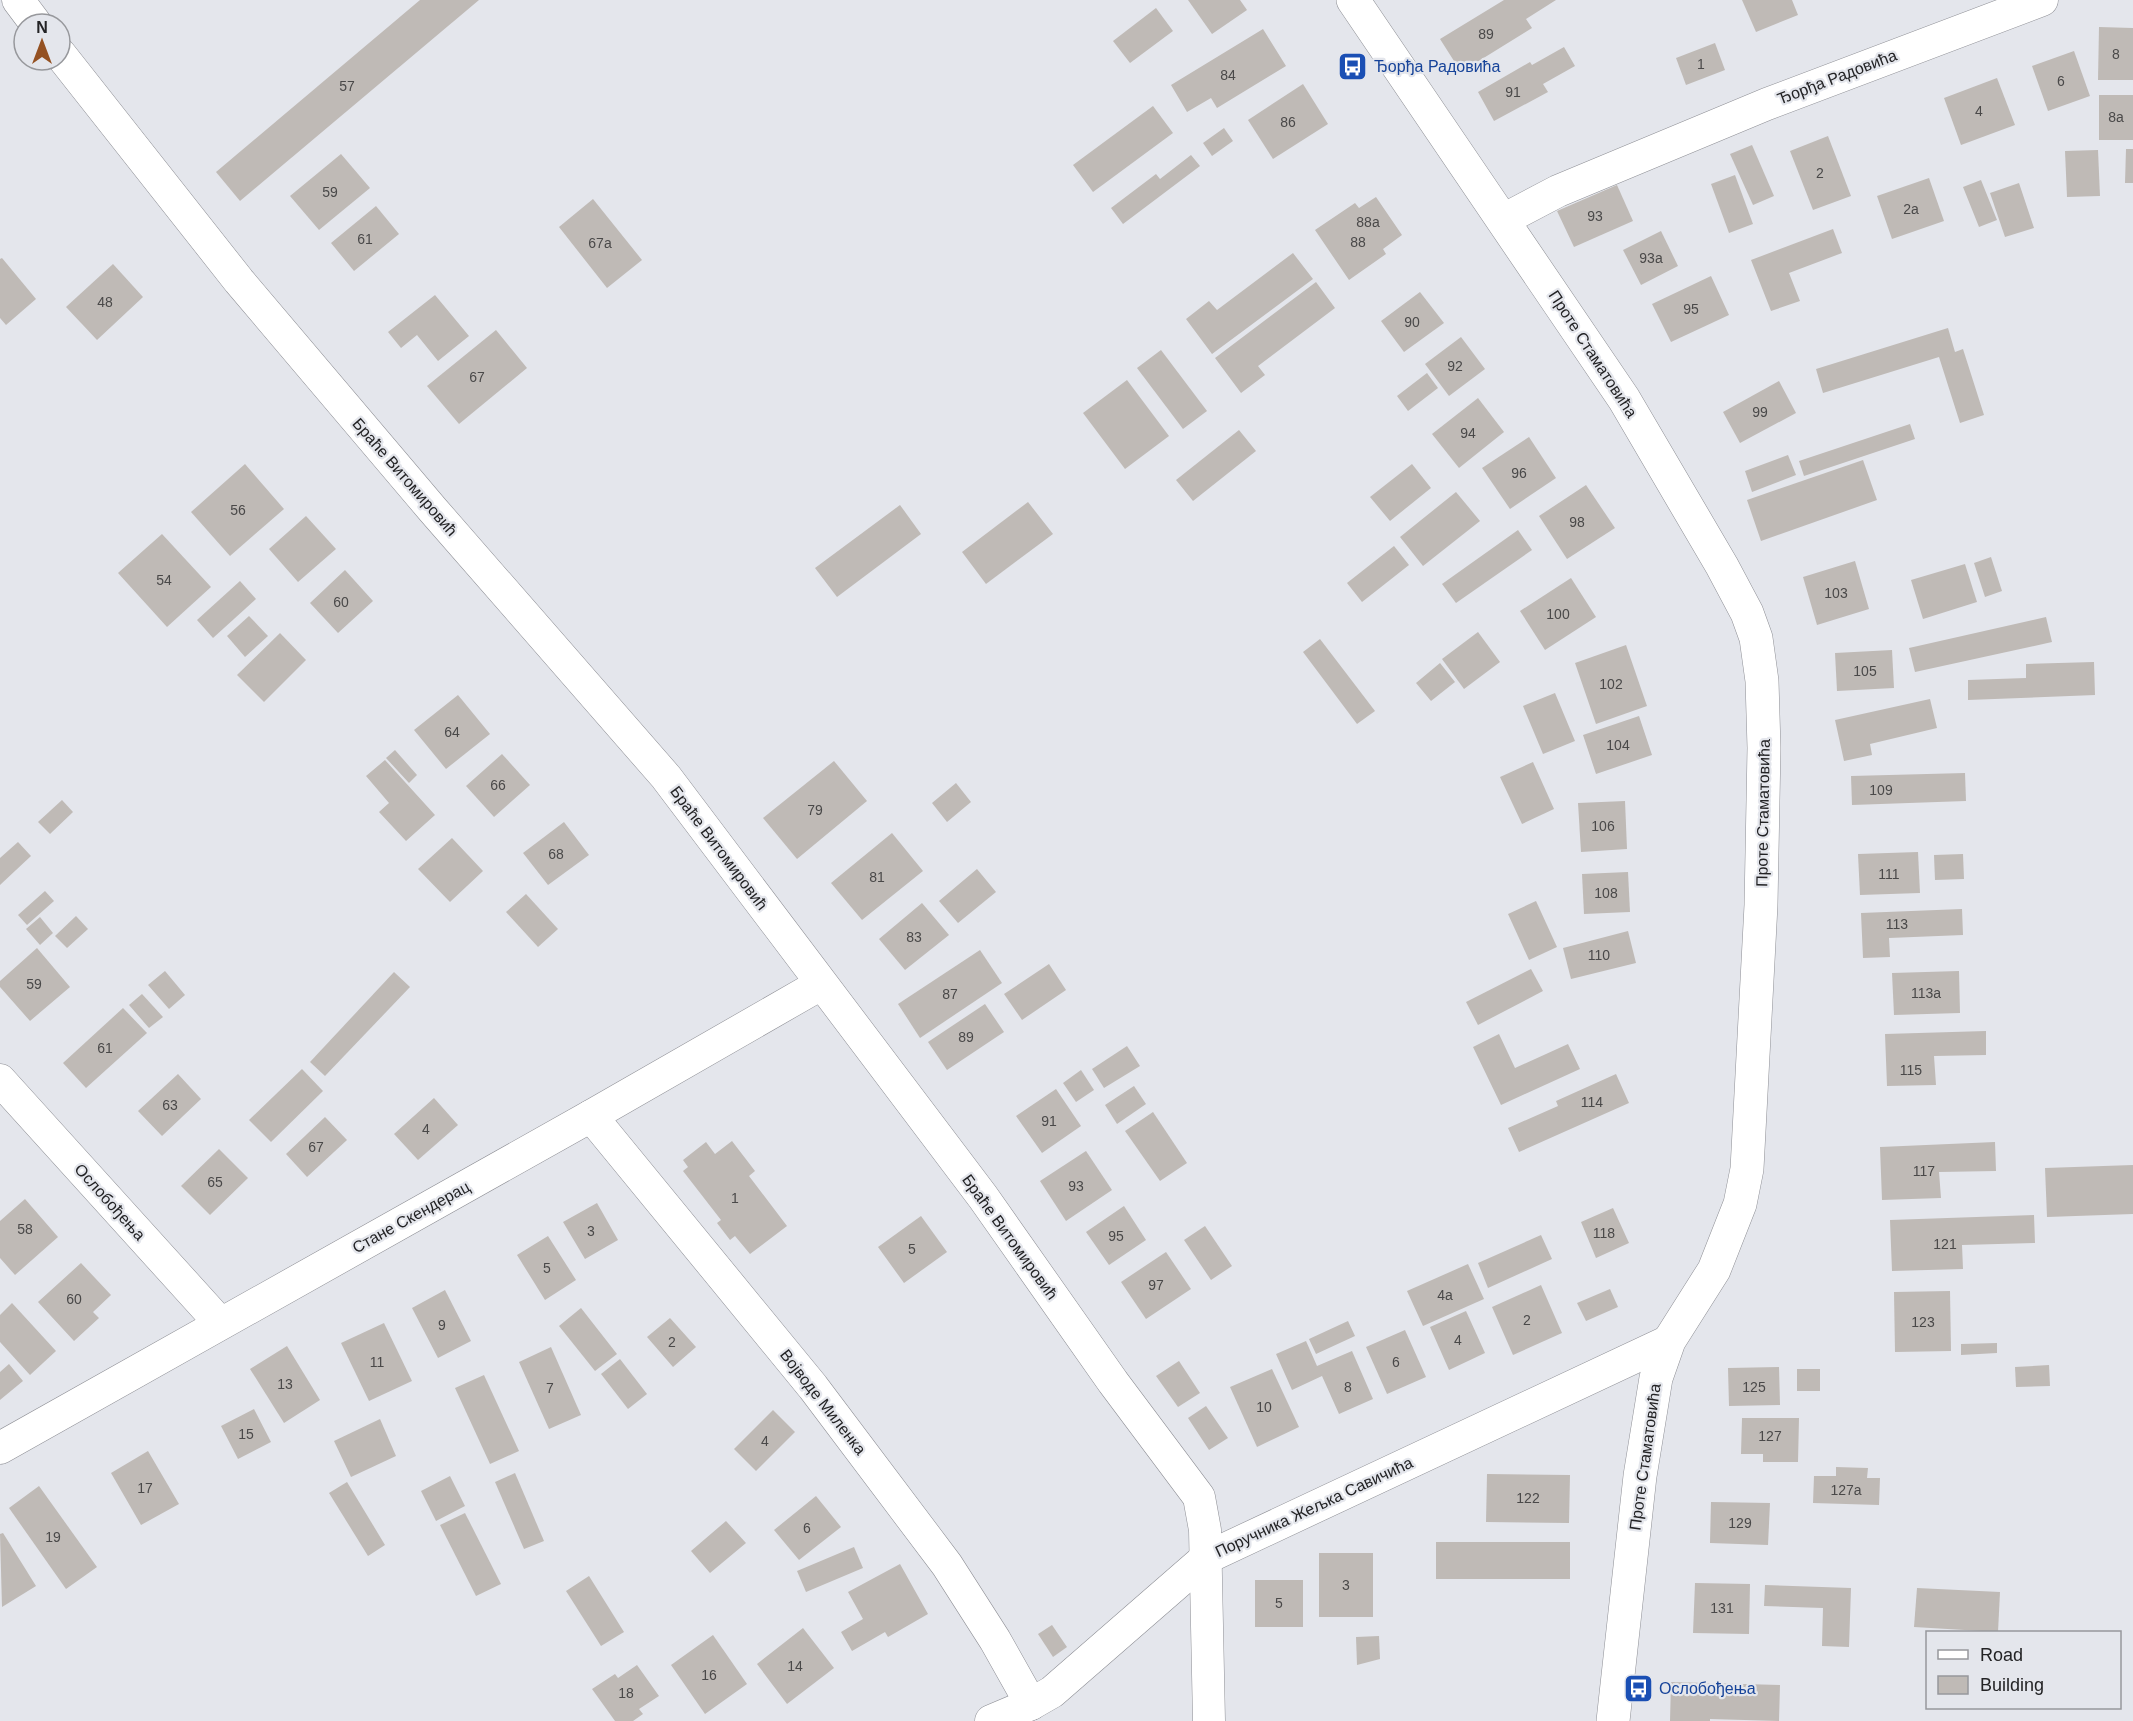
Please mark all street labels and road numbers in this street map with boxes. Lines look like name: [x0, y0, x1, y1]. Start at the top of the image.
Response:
street label: Ђорђа Радовића: [1775, 46, 1899, 108]
street label: Проте Стаматовића: [1546, 287, 1640, 421]
street label: Браће Витомировић: [349, 415, 461, 539]
street label: Проте Стаматовића: [1753, 739, 1773, 887]
street label: Браће Витомировић: [667, 783, 771, 913]
street label: Ослобођења: [71, 1160, 149, 1244]
street label: Браће Витомировић: [959, 1171, 1061, 1303]
street label: Стане Скендерац: [349, 1178, 473, 1256]
street label: Војводе Миленка: [777, 1346, 869, 1458]
street label: Проте Стаматовића: [1626, 1383, 1664, 1531]
street label: Поручника Жељка Савичића: [1213, 1454, 1415, 1560]

